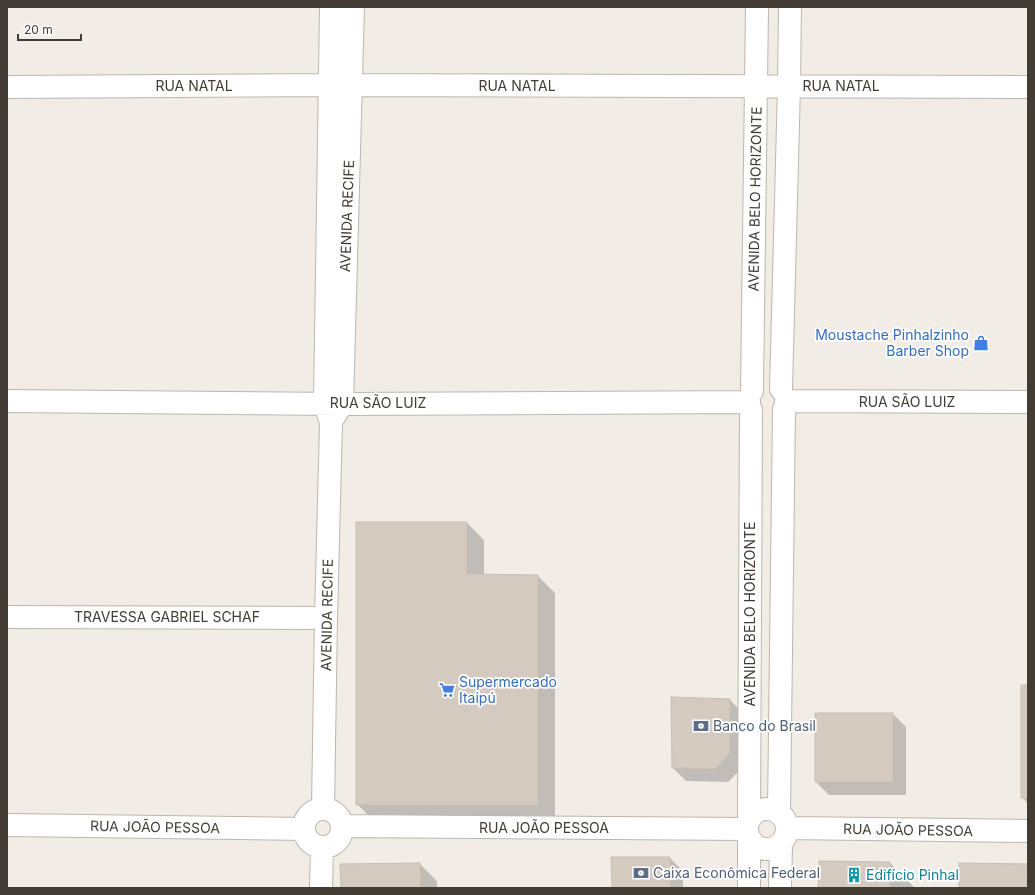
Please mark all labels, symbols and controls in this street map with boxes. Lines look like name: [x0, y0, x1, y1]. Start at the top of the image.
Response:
scale bar: [18, 16, 81, 42]
text: 20 m: [24, 22, 53, 37]
street label: RUA NATAL: [155, 77, 233, 94]
street label: RUA NATAL: [478, 77, 556, 94]
street label: RUA NATAL: [802, 77, 880, 94]
street label: AVENIDA BELO HORIZONTE: [744, 106, 765, 292]
street label: AVENIDA RECIFE: [336, 160, 357, 272]
place label: Moustache Pinhalzinho Barber Shop: [815, 326, 969, 359]
shop icon: Moustache Pinhalzinho Barber Shop: [972, 334, 990, 352]
street label: RUA SÃO LUIZ: [859, 393, 955, 410]
street label: RUA SÃO LUIZ: [330, 394, 426, 411]
street label: AVENIDA BELO HORIZONTE: [741, 522, 758, 706]
street label: AVENIDA RECIFE: [317, 559, 336, 671]
street label: TRAVESSA GABRIEL SCHAF: [74, 608, 260, 625]
place label: Supermercado Itaipú: [459, 673, 557, 706]
supermarket icon: Supermercado Itaipú: [438, 681, 456, 699]
bank icon: Banco do Brasil: [692, 717, 710, 735]
place label: Banco do Brasil: [713, 717, 816, 734]
street label: RUA JOÃO PESSOA: [90, 817, 220, 836]
street label: RUA JOÃO PESSOA: [479, 819, 609, 836]
street label: RUA JOÃO PESSOA: [843, 820, 973, 839]
bank icon: Caixa Econômica Federal: [632, 864, 650, 882]
place label: Caixa Econômica Federal: [653, 864, 820, 881]
building icon: Edifício Pinhal: [845, 866, 863, 884]
place label: Edifício Pinhal: [866, 866, 959, 883]

